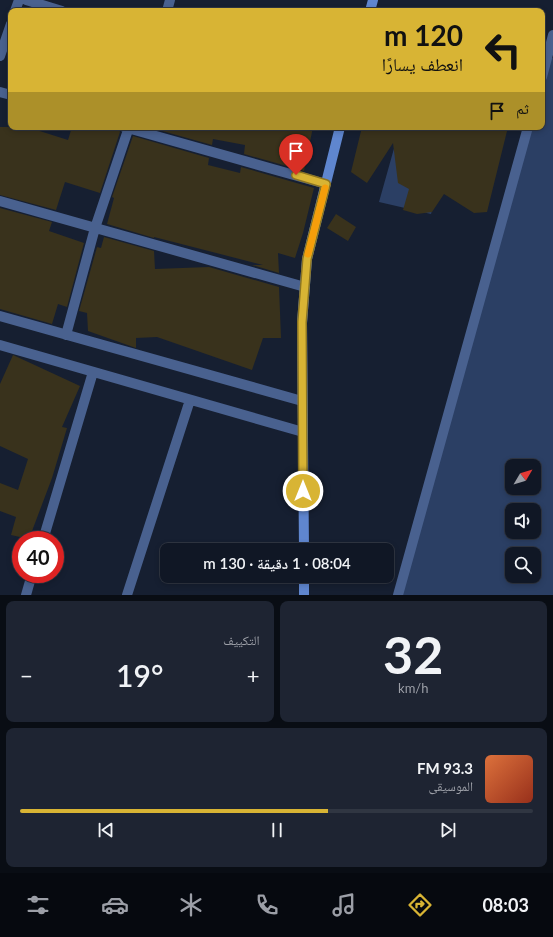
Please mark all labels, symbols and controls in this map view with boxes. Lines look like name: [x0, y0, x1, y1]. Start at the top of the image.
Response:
text: 120 m: [384, 18, 463, 52]
icon: left: [477, 24, 529, 76]
text: انعطف يسارًا: [382, 53, 463, 75]
text: ثم: [516, 99, 529, 117]
icon: arrive: [486, 100, 508, 122]
pin: [279, 134, 313, 175]
icon: arrive: [285, 140, 307, 162]
north arrow: [505, 459, 541, 495]
map controls: [505, 459, 541, 583]
position arrow: [282, 470, 324, 512]
button: sound: [505, 503, 541, 539]
speed limit sign: 40: [12, 531, 64, 583]
button: search: [505, 547, 541, 583]
text: 08:04 · 1 دقيقة · 130 m: [203, 554, 351, 572]
text: 32: [383, 623, 443, 685]
text: التكييف: [223, 632, 260, 648]
text: 19°: [116, 657, 163, 693]
text: −: [20, 662, 33, 689]
text: +: [247, 662, 259, 689]
text: km/h: [398, 680, 428, 696]
text: 93.3 FM: [417, 759, 473, 777]
text: الموسيقى: [429, 778, 473, 794]
icon: previous: [95, 819, 117, 841]
icon: pause: [266, 819, 288, 841]
icon: next: [437, 819, 459, 841]
icon: filters: [24, 891, 52, 919]
icon: car: [101, 891, 129, 919]
icon: climate: [177, 891, 205, 919]
icon: phone: [253, 891, 281, 919]
icon: music: [330, 891, 358, 919]
icon: directions: [406, 891, 434, 919]
text: 08:03: [482, 894, 529, 916]

